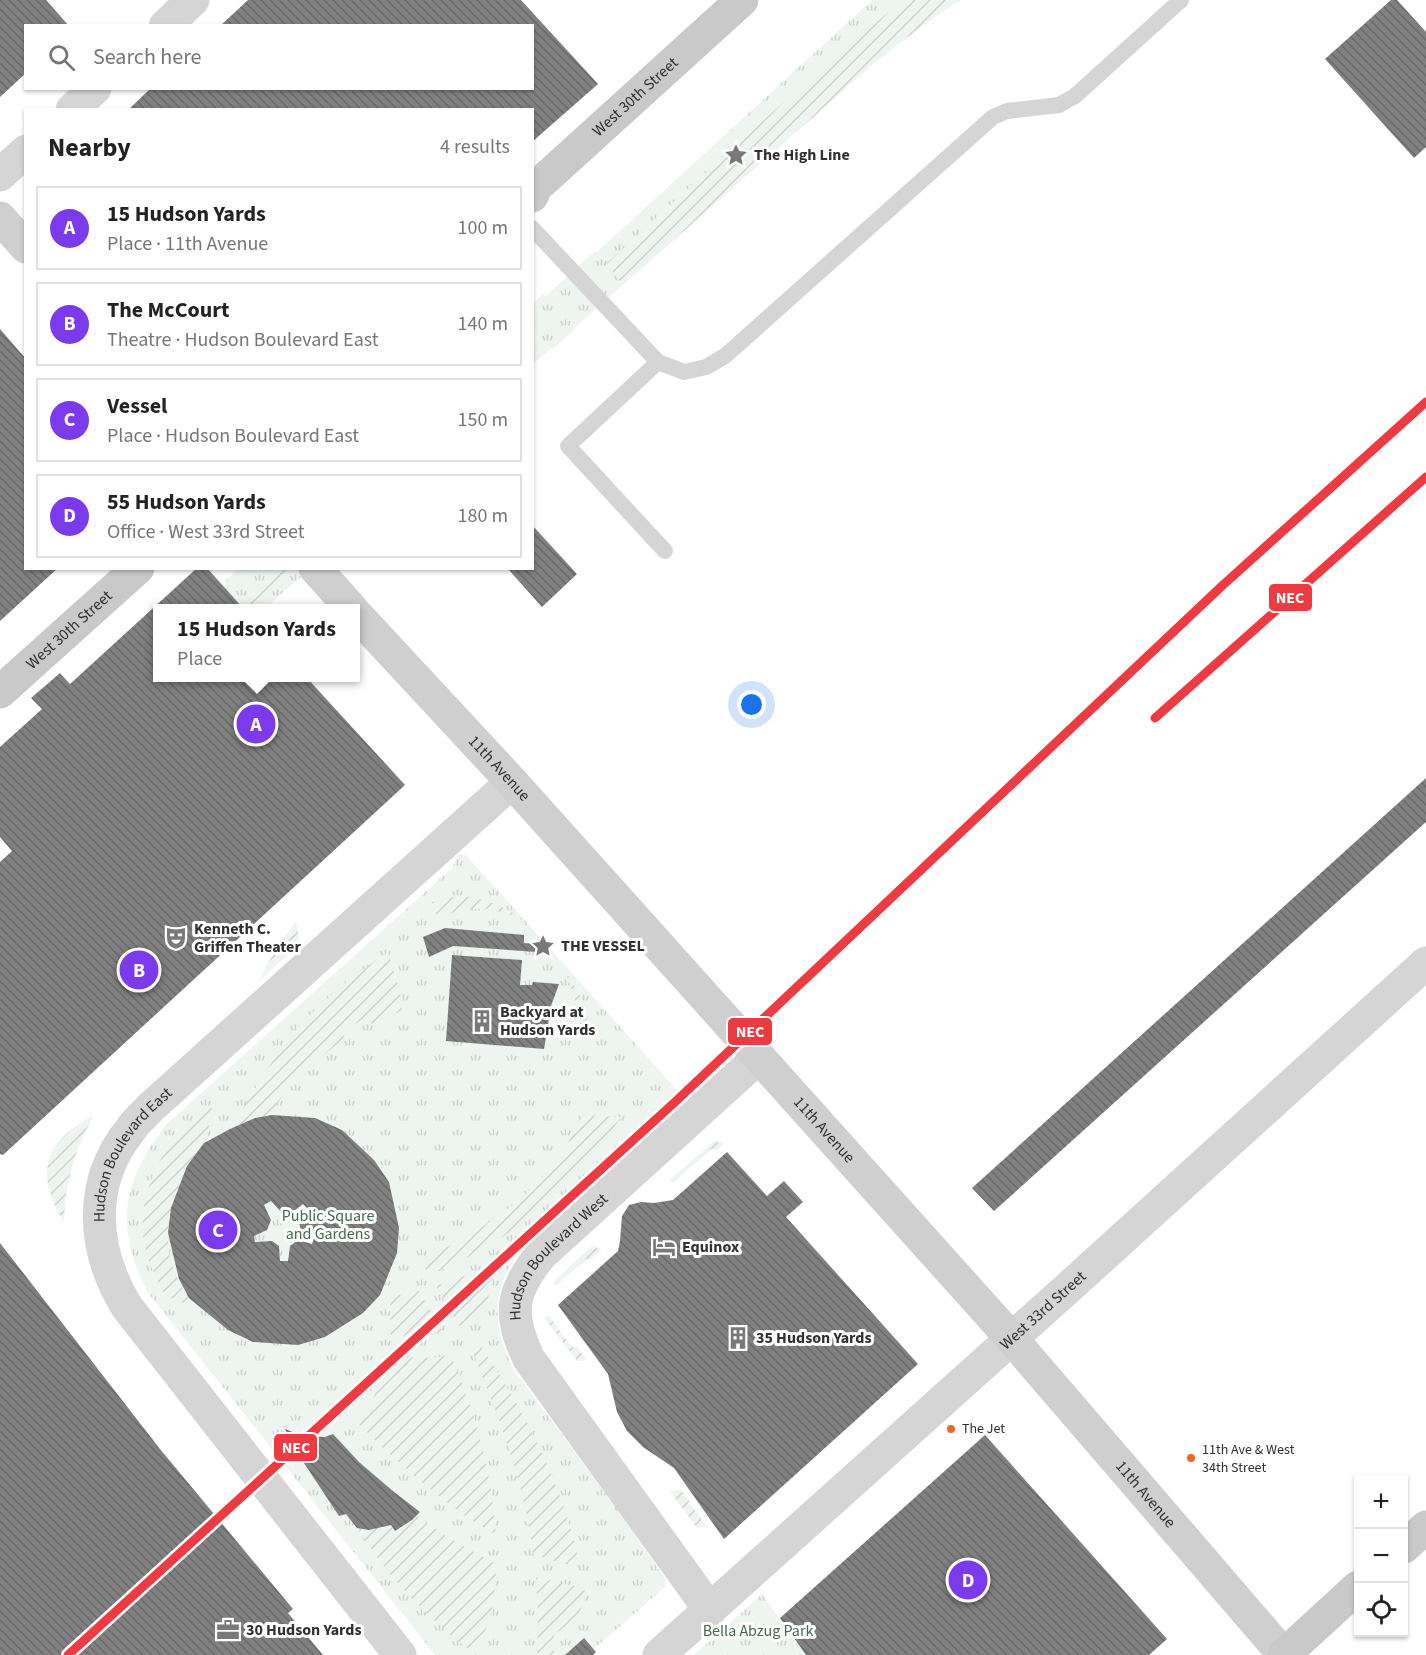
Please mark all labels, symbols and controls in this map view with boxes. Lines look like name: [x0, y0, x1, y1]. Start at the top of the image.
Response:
search box: [24, 24, 534, 90]
icon: search: [45, 41, 78, 74]
text: Search here: [93, 41, 201, 73]
street label: West 30th Street: [588, 52, 683, 142]
text: Nearby: [48, 129, 131, 166]
text: 4 results: [440, 133, 510, 161]
place icon: The High Line: [723, 142, 749, 168]
place label: The High Line: [754, 144, 850, 166]
text: 15 Hudson Yards: [107, 198, 266, 230]
text: A: [64, 214, 75, 242]
text: 100 m: [458, 214, 508, 242]
text: Place · 11th Avenue: [107, 230, 268, 258]
text: The McCourt: [107, 294, 229, 326]
text: B: [63, 310, 76, 338]
text: 140 m: [458, 310, 508, 338]
text: Theatre · Hudson Boulevard East: [107, 326, 378, 354]
text: Vessel: [107, 390, 167, 422]
text: C: [64, 406, 75, 434]
text: 150 m: [458, 406, 508, 434]
text: Place · Hudson Boulevard East: [107, 422, 359, 450]
text: 55 Hudson Yards: [107, 486, 266, 518]
text: D: [63, 502, 76, 530]
text: 180 m: [458, 502, 508, 530]
text: Office · West 33rd Street: [107, 518, 305, 546]
line badge: NEC: [1268, 583, 1313, 612]
street label: West 30th Street: [21, 585, 117, 674]
text: NEC: [1276, 587, 1304, 609]
popup: [153, 604, 360, 682]
text: 15 Hudson Yards: [177, 613, 336, 645]
text: Place: [177, 645, 222, 673]
your location: [737, 690, 766, 719]
pin: A: [236, 702, 276, 746]
street label: 11th Avenue: [463, 731, 535, 806]
place label: Kenneth C. Griffen Theater: [194, 918, 301, 958]
theatre icon: Kenneth C. Griffen Theater: [163, 925, 189, 951]
place icon: THE VESSEL: [530, 933, 556, 959]
place label: THE VESSEL: [561, 935, 645, 957]
pin: B: [120, 948, 158, 992]
place label: Backyard at Hudson Yards: [500, 1001, 595, 1041]
building icon: Backyard at Hudson Yards: [469, 1008, 495, 1034]
line badge: NEC: [727, 1017, 773, 1046]
text: NEC: [736, 1021, 764, 1043]
street label: Hudson Boulevard East: [88, 1082, 177, 1222]
street label: 11th Avenue: [788, 1092, 860, 1168]
street label: Hudson Boulevard West: [504, 1188, 613, 1321]
park label: Public Square and Gardens: [282, 1205, 374, 1245]
pin: C: [198, 1208, 238, 1252]
hotel icon: Equinox: [651, 1234, 677, 1260]
place label: Equinox: [682, 1236, 739, 1258]
street label: West 33rd Street: [995, 1265, 1091, 1355]
building icon: 35 Hudson Yards: [725, 1325, 751, 1351]
place label: 35 Hudson Yards: [756, 1327, 872, 1349]
place label: The Jet: [962, 1419, 1005, 1439]
marker: The Jet: [945, 1423, 957, 1435]
line badge: NEC: [273, 1433, 318, 1462]
text: NEC: [282, 1437, 310, 1459]
place label: 11th Ave & West 34th Street: [1202, 1440, 1295, 1478]
marker: 11th Ave & West 34th Street: [1185, 1452, 1197, 1464]
street label: 11th Avenue: [1110, 1456, 1181, 1533]
map controls: [1354, 1475, 1408, 1637]
button: +: [1354, 1475, 1408, 1529]
button: −: [1354, 1529, 1408, 1583]
pin: D: [948, 1558, 988, 1602]
button: locate: [1354, 1583, 1408, 1637]
office icon: 30 Hudson Yards: [215, 1617, 241, 1643]
place label: 30 Hudson Yards: [246, 1619, 362, 1641]
park label: Bella Abzug Park: [703, 1620, 813, 1642]

